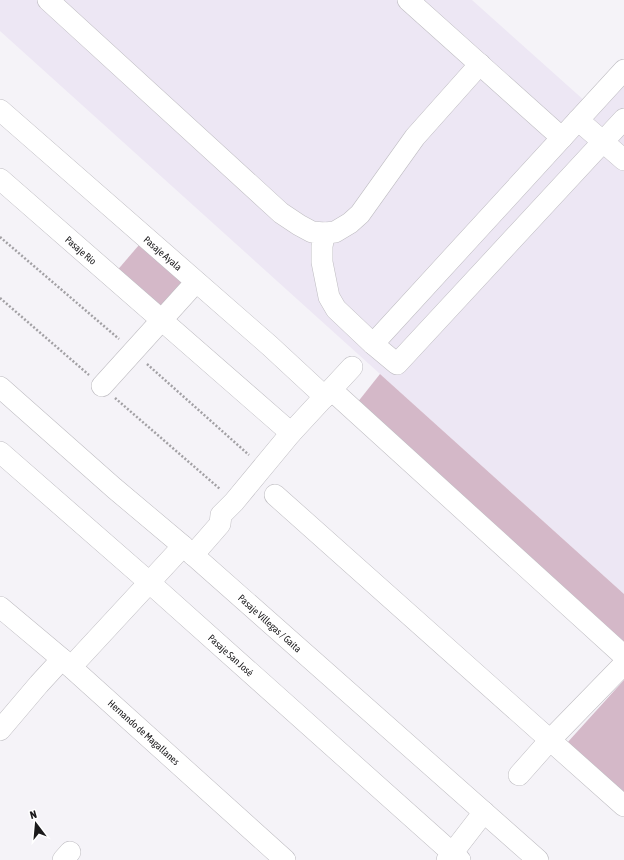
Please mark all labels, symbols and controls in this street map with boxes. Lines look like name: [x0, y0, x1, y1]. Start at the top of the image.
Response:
street label: Pasaje Rio: [63, 234, 99, 267]
street label: Pasaje Ayala: [141, 234, 184, 273]
street label: Pasaje Villegas / Gaita: [236, 592, 304, 655]
street label: Pasaje San José: [206, 632, 256, 679]
street label: Hernando de Magallanes: [106, 697, 182, 768]
north arrow: [16, 804, 56, 844]
text: N: [28, 808, 38, 821]

